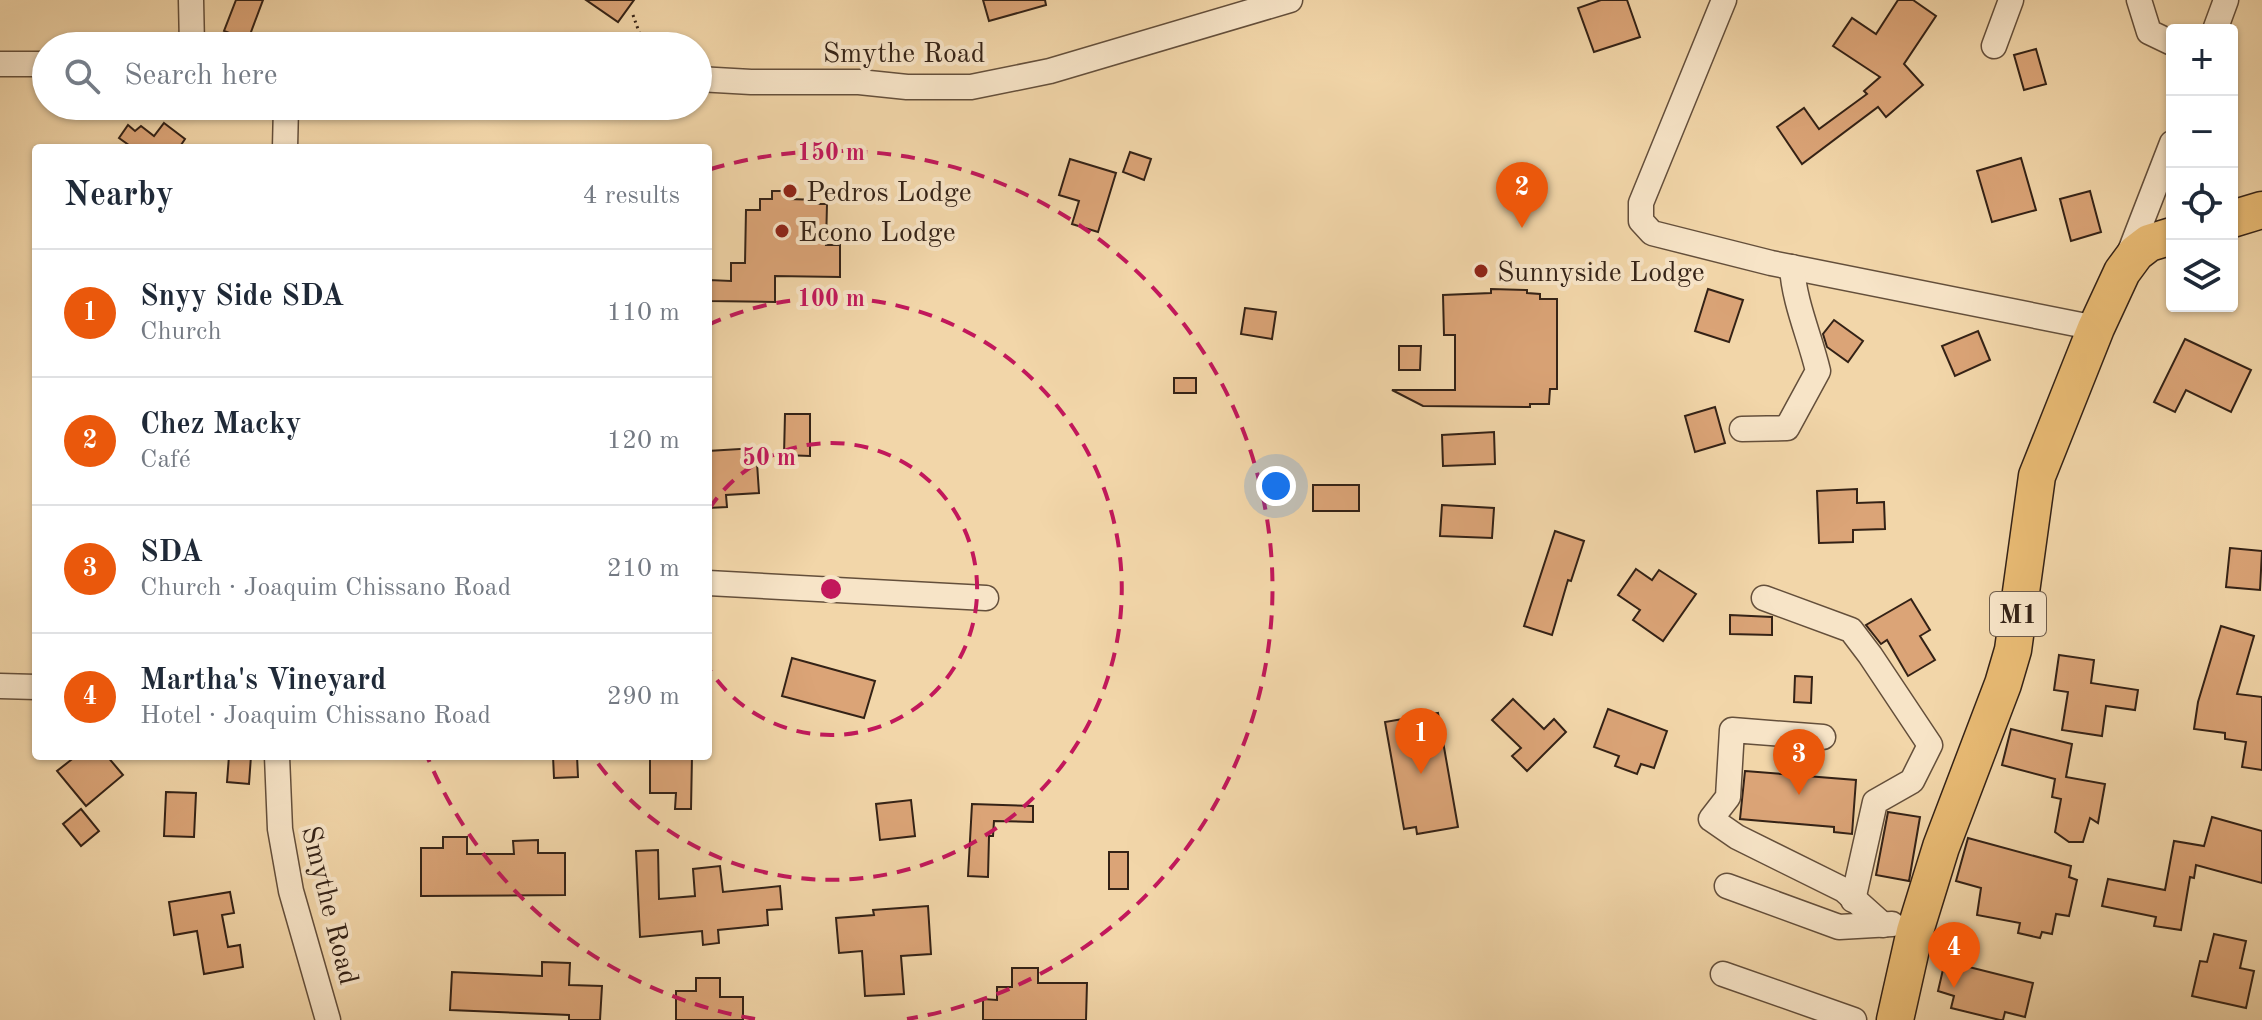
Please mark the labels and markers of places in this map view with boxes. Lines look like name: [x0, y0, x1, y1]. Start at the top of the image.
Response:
pin: 2: [1496, 162, 1548, 228]
place label: Pedros Lodge: [806, 180, 972, 208]
marker: Pedros Lodge: [781, 182, 799, 200]
place label: Econo Lodge: [798, 220, 956, 248]
marker: Econo Lodge: [773, 222, 791, 240]
place label: Sunnyside Lodge: [1497, 260, 1705, 288]
marker: Sunnyside Lodge: [1472, 262, 1490, 280]
centre of rings: [817, 575, 845, 603]
pin: 1: [1395, 708, 1447, 774]
pin: 3: [1773, 729, 1825, 795]
pin: 4: [1928, 922, 1980, 988]

